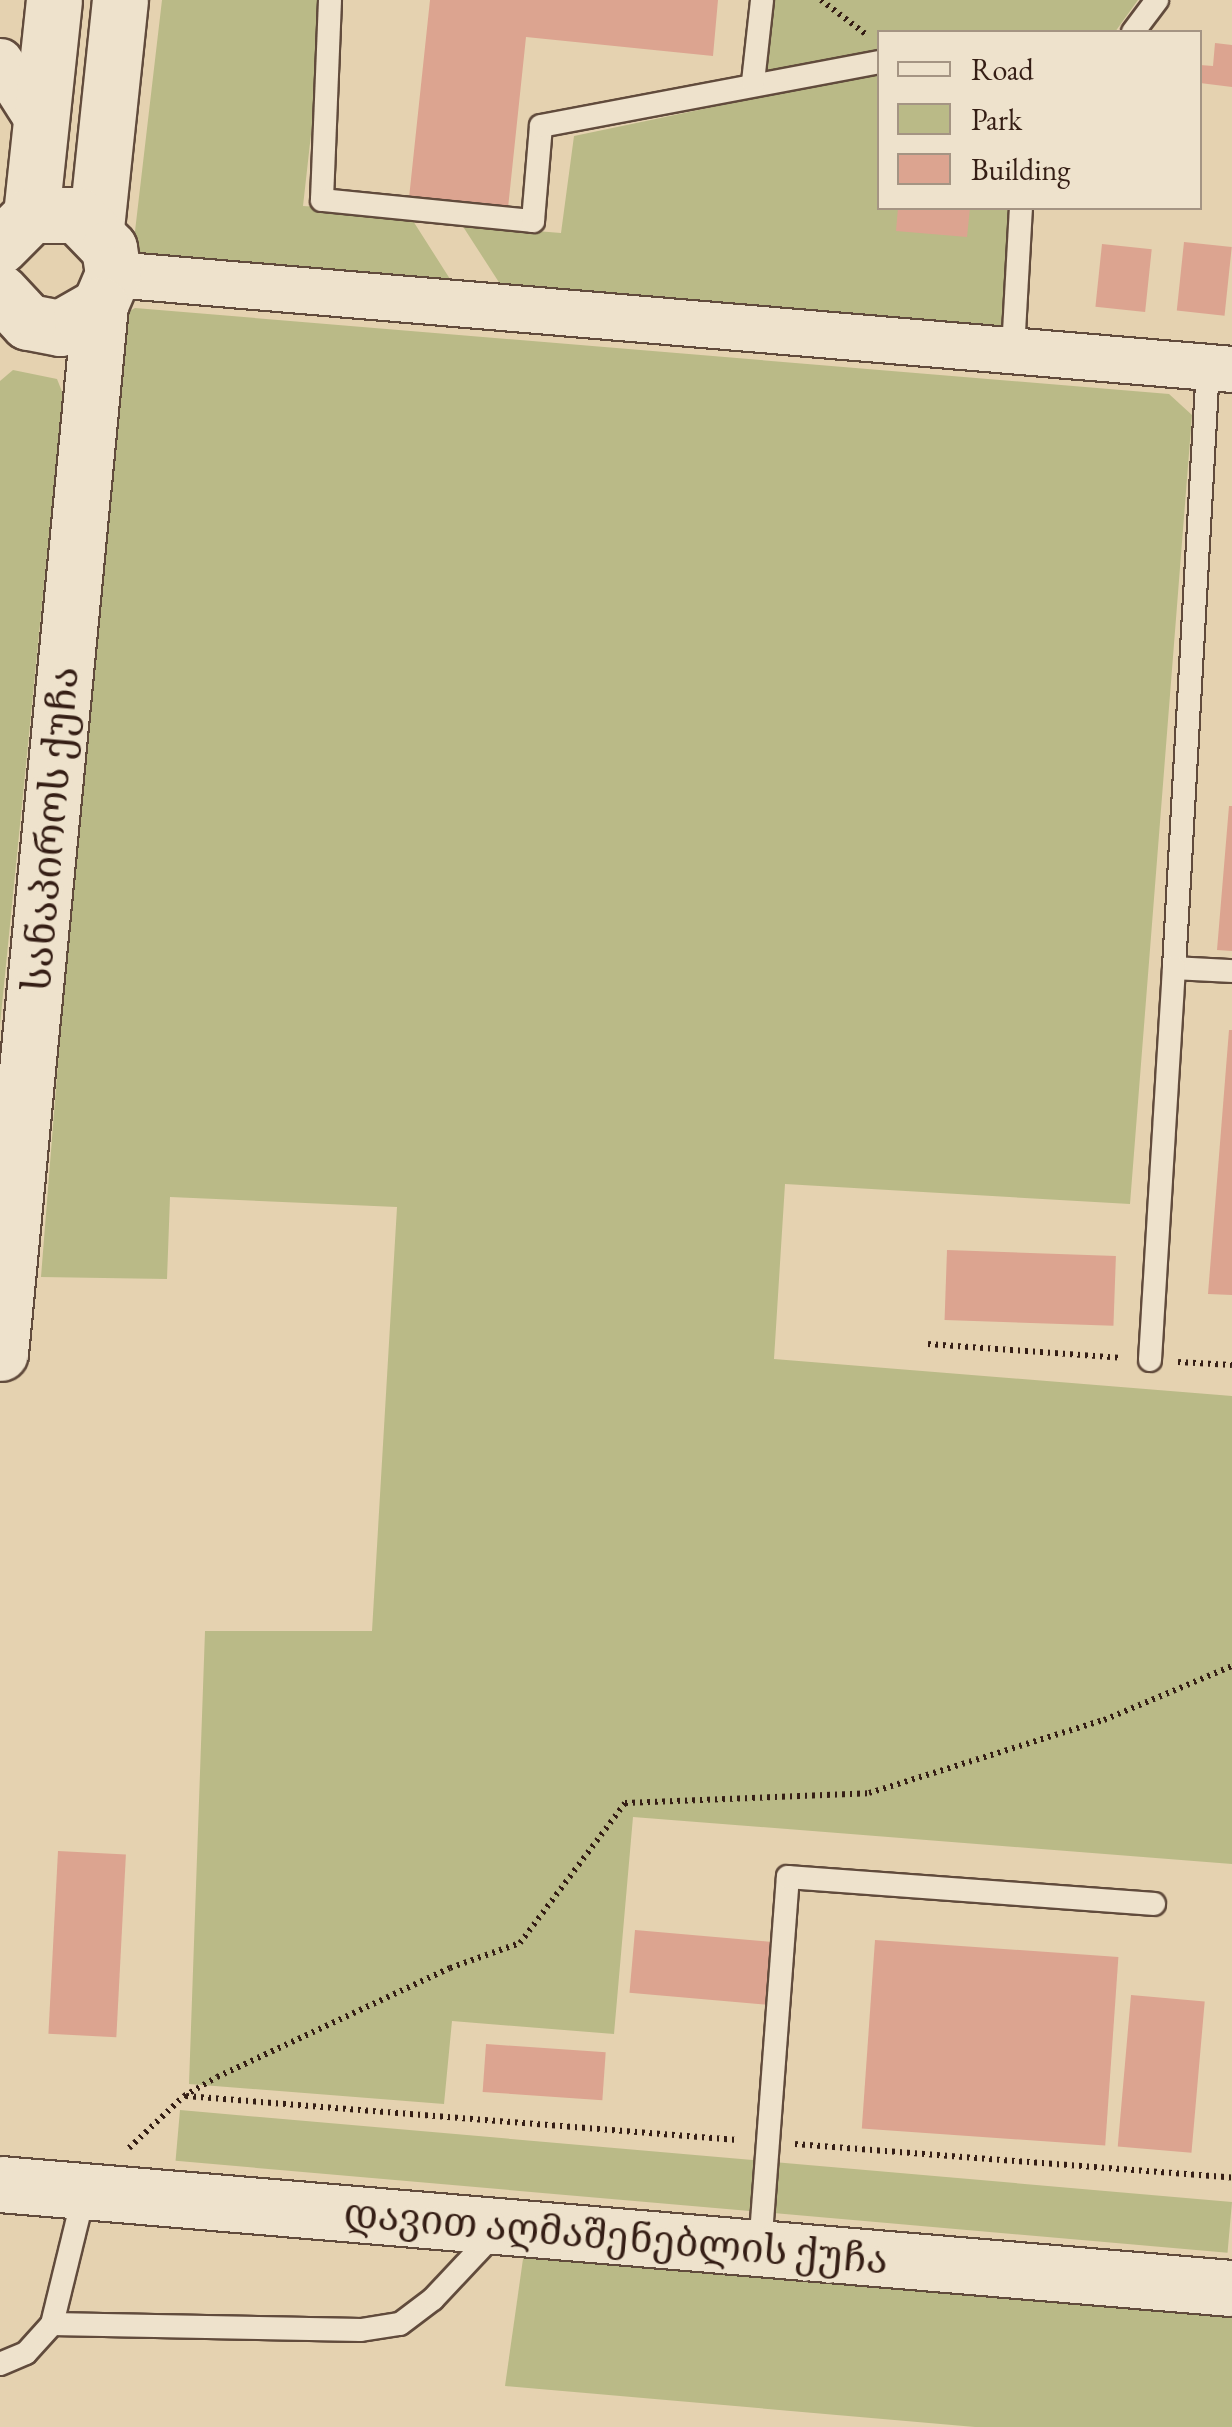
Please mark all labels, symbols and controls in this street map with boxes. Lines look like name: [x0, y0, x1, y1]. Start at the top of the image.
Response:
legend: [877, 30, 1202, 210]
text: Road: [971, 50, 1034, 89]
text: Park: [971, 100, 1022, 139]
text: Building: [971, 150, 1070, 189]
street label: სანაპიროს ქუჩა: [12, 665, 88, 993]
street label: დავით აღმაშენებლის ქუჩა: [342, 2188, 890, 2284]

